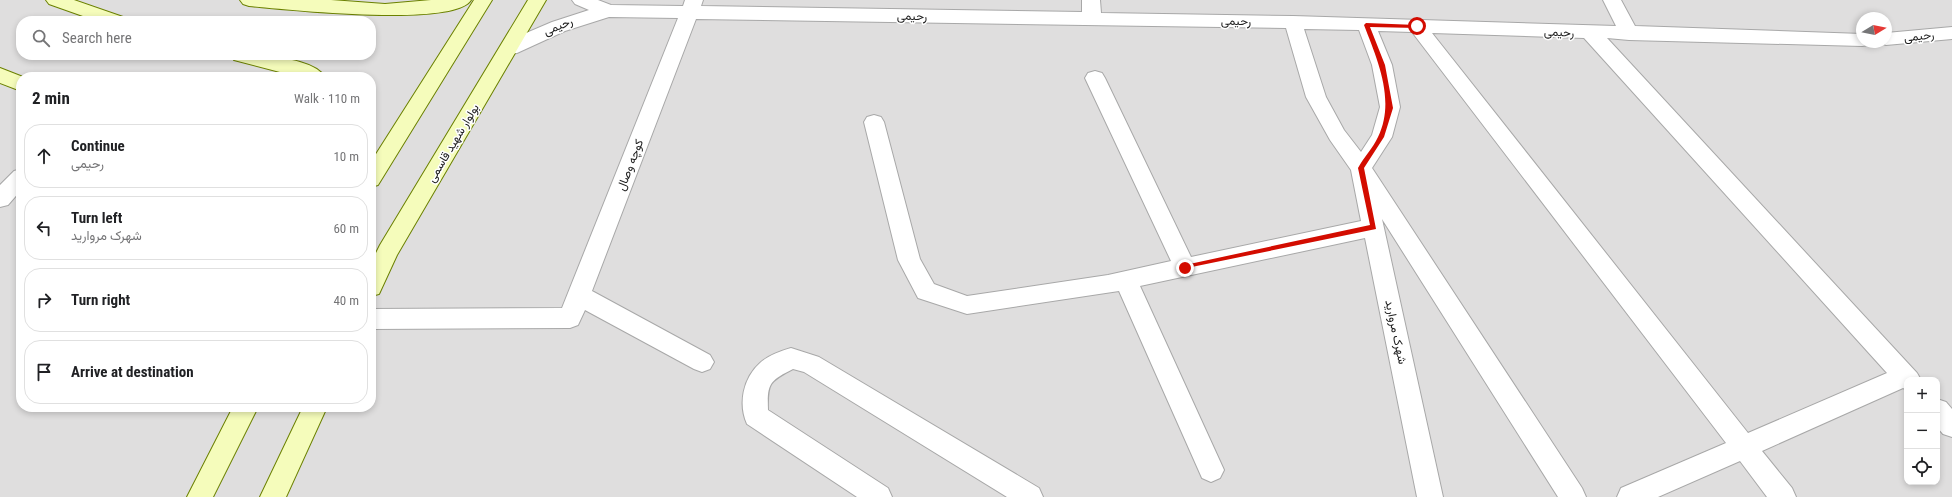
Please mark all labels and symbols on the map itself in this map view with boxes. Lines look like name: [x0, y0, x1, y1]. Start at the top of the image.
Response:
street label: رحیمی: [897, 9, 927, 24]
north arrow: [1856, 12, 1892, 48]
street label: رحیمی: [541, 14, 575, 39]
street label: رحیمی: [1221, 14, 1251, 29]
route start: [1408, 17, 1426, 35]
street label: رحیمی: [1544, 24, 1574, 41]
street label: رحیمی: [1903, 27, 1935, 46]
street label: بولوار شهید قاسمی: [424, 101, 483, 185]
street label: کوچه وصال: [614, 137, 647, 193]
route end: [1176, 259, 1194, 277]
street label: شهرک مروارید: [1381, 299, 1410, 366]

